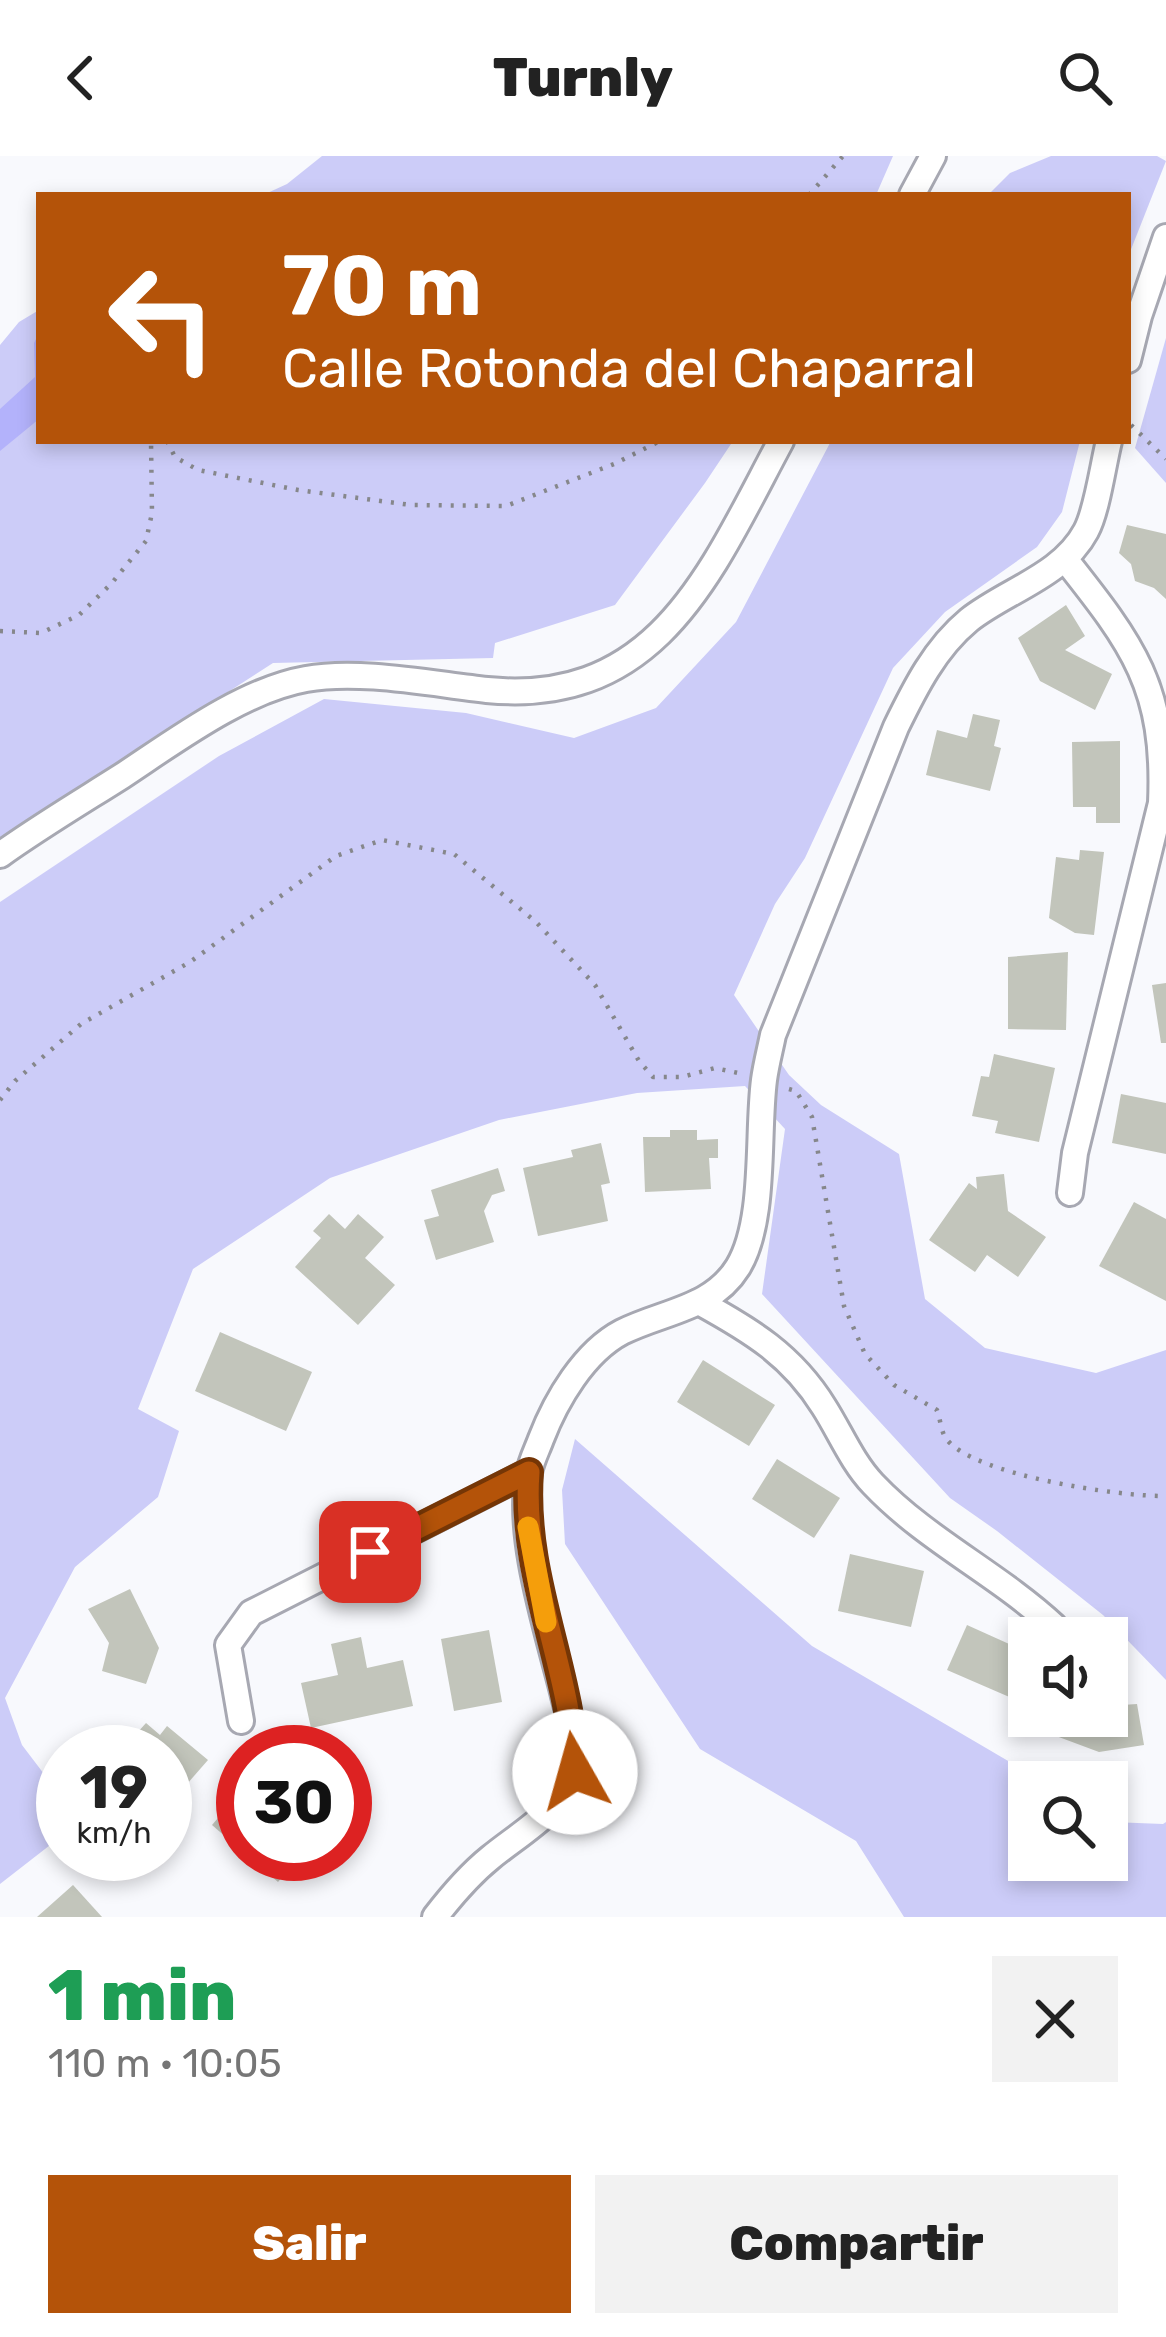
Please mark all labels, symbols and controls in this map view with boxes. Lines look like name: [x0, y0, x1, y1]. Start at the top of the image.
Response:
icon: back: [48, 45, 114, 111]
icon: search: [1052, 45, 1118, 111]
text: Turnly: [493, 46, 673, 110]
text: 70 m: [282, 236, 482, 336]
icon: left: [84, 240, 240, 396]
text: Calle Rotonda del Chaparral: [282, 337, 976, 401]
pin: [319, 1501, 421, 1603]
icon: arrive: [337, 1519, 403, 1585]
map controls: [1008, 1617, 1128, 1881]
button: sound: [1008, 1617, 1128, 1737]
position arrow: [512, 1709, 638, 1835]
speed limit sign: 30: [216, 1725, 372, 1881]
text: 19: [80, 1752, 148, 1823]
button: search: [1008, 1761, 1128, 1881]
text: km/h: [77, 1815, 151, 1851]
text: 1 min: [48, 1953, 236, 2038]
button: close: [992, 1956, 1118, 2082]
text: 110 m · 10:05: [48, 2041, 282, 2087]
button: Salir: [48, 2175, 571, 2313]
button: Compartir: [595, 2175, 1118, 2313]

